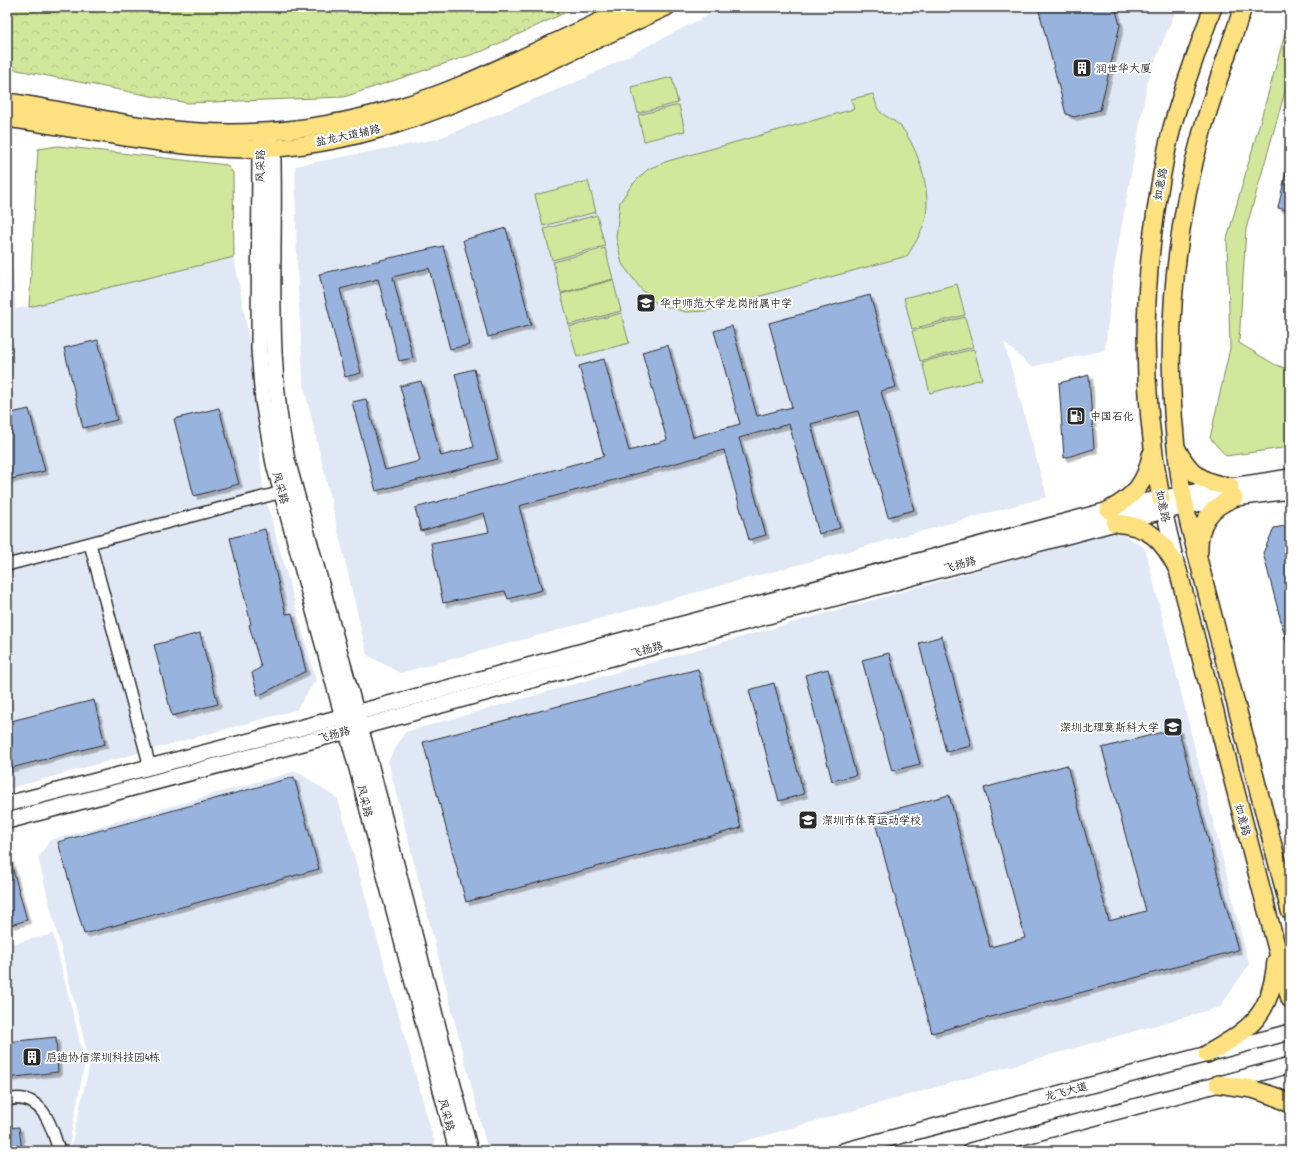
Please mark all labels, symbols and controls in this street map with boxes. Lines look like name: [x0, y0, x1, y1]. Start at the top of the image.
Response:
building icon: 润世华大厦: [1071, 57, 1093, 79]
place label: 润世华大厦: [1096, 61, 1151, 75]
street label: 盐龙大道辅路: [314, 121, 382, 149]
street label: 风采路: [253, 149, 267, 183]
street label: 如意路: [1150, 167, 1170, 201]
school or university icon: 华中师范大学龙岗附属中学: [635, 292, 657, 314]
place label: 华中师范大学龙岗附属中学: [660, 296, 792, 310]
fuel station icon: 中国石化: [1065, 405, 1087, 427]
place label: 中国石化: [1090, 409, 1134, 423]
street label: 风采路: [270, 470, 292, 506]
street label: 如意路: [1153, 488, 1173, 524]
street label: 飞扬路: [942, 553, 978, 575]
street label: 飞扬路: [629, 638, 665, 660]
school or university icon: 深圳北理莫斯科大学: [1162, 716, 1184, 738]
place label: 深圳北理莫斯科大学: [1060, 720, 1159, 734]
street label: 飞扬路: [316, 723, 352, 745]
street label: 风采路: [354, 783, 376, 819]
street label: 如意路: [1232, 802, 1254, 838]
school or university icon: 深圳市体育运动学校: [797, 809, 819, 831]
place label: 深圳市体育运动学校: [822, 813, 921, 827]
building icon: 启迪协信深圳科技园4栋: [21, 1046, 43, 1068]
place label: 启迪协信深圳科技园4栋: [46, 1050, 160, 1064]
street label: 龙飞大道: [1043, 1079, 1089, 1103]
street label: 风采路: [436, 1097, 458, 1133]

